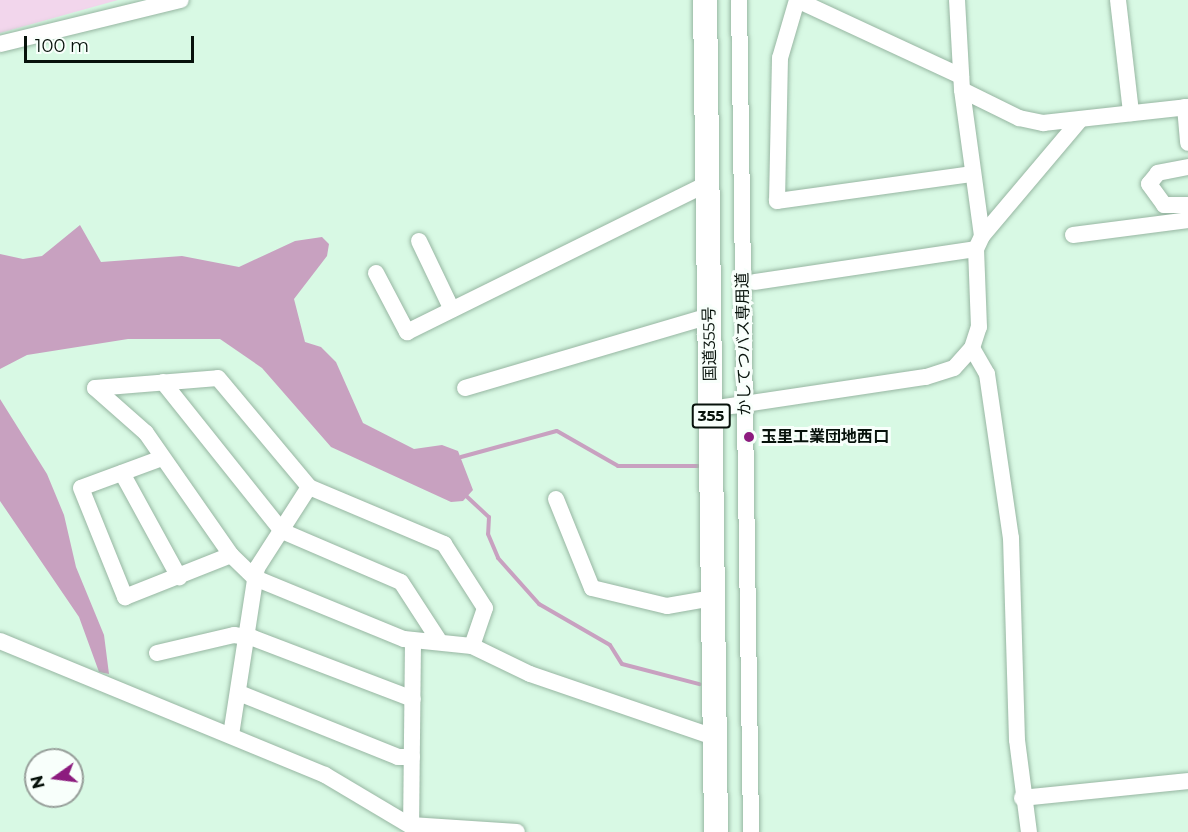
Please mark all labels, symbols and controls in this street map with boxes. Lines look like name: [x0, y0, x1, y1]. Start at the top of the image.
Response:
scale bar: [27, 24, 196, 62]
text: 100 m: [35, 35, 89, 57]
street label: かしてつバス専用道: [733, 272, 755, 416]
street label: 国道355号: [700, 306, 720, 382]
road number: 355: [692, 404, 730, 428]
place label: 玉里工業団地西口: [761, 427, 889, 447]
marker: 玉里工業団地西口: [742, 430, 756, 444]
north arrow: [24, 748, 84, 808]
text: N: [27, 773, 49, 791]

